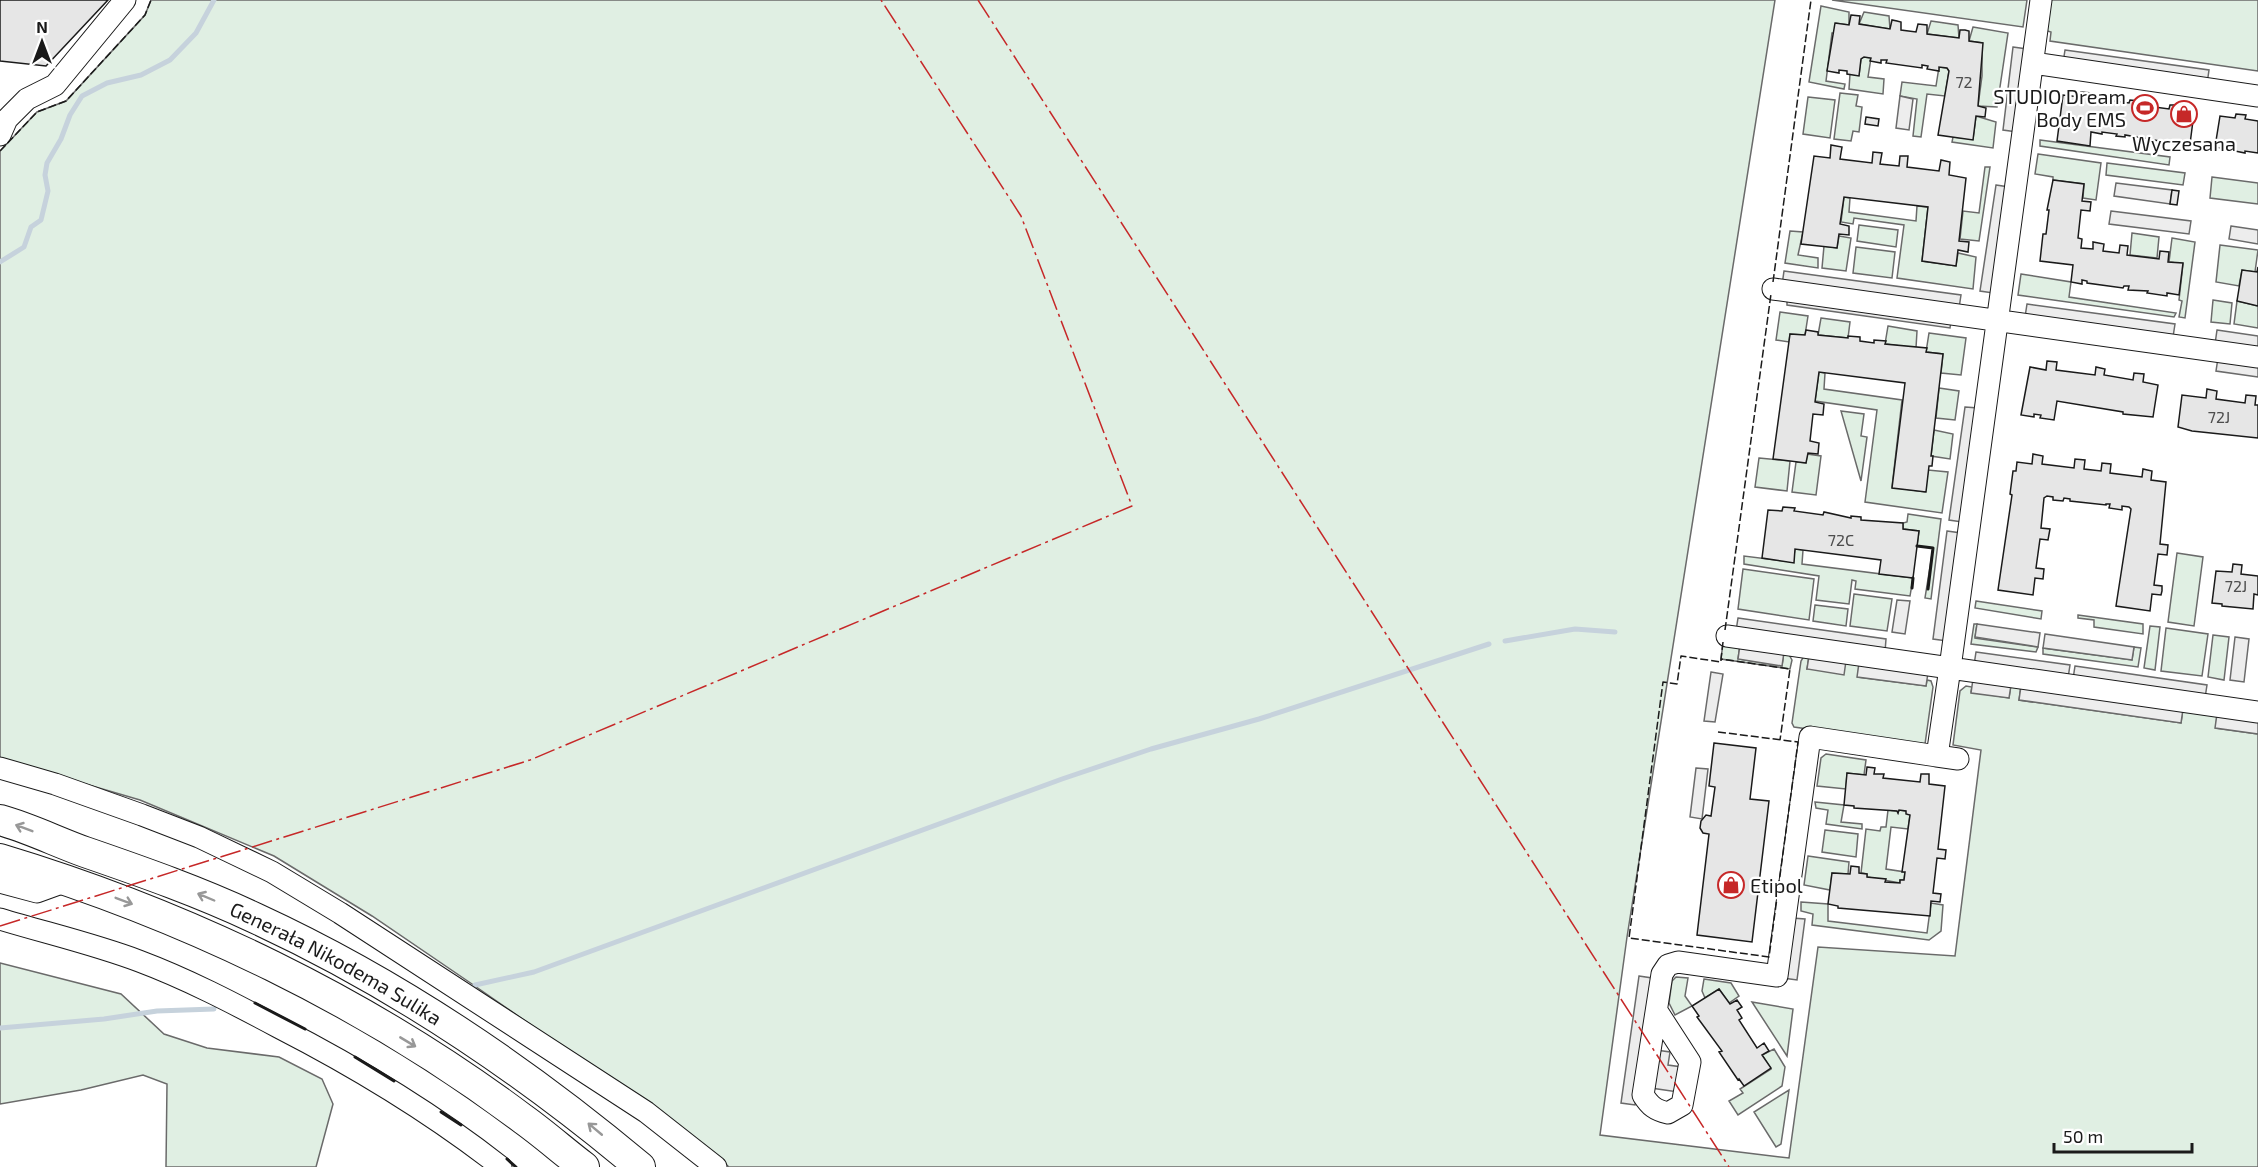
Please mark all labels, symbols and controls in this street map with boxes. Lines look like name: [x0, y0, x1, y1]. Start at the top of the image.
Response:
north arrow: [12, 12, 72, 72]
text: N: [36, 17, 48, 36]
house number: 72: [1955, 72, 1973, 91]
place label: STUDIO Dream Body EMS: [1993, 84, 2126, 131]
sports icon: STUDIO Dream Body EMS: [2130, 93, 2160, 123]
shop icon: Wyczesana: [2169, 99, 2199, 129]
place label: Wyczesana: [2132, 131, 2236, 155]
house number: 72J: [2208, 407, 2230, 426]
house number: 72C: [1828, 530, 1854, 549]
house number: 72J: [2225, 576, 2247, 595]
one-way arrow: [15, 822, 34, 833]
shop icon: Etipol: [1716, 870, 1746, 900]
place label: Etipol: [1750, 873, 1803, 897]
one-way arrow: [198, 891, 216, 902]
street label: Generała Nikodema Sulika: [227, 896, 446, 1030]
one-way arrow: [114, 897, 133, 908]
one-way arrow: [399, 1037, 416, 1049]
scale bar: [2054, 1116, 2192, 1154]
one-way arrow: [587, 1123, 603, 1136]
text: 50 m: [2063, 1125, 2103, 1147]

